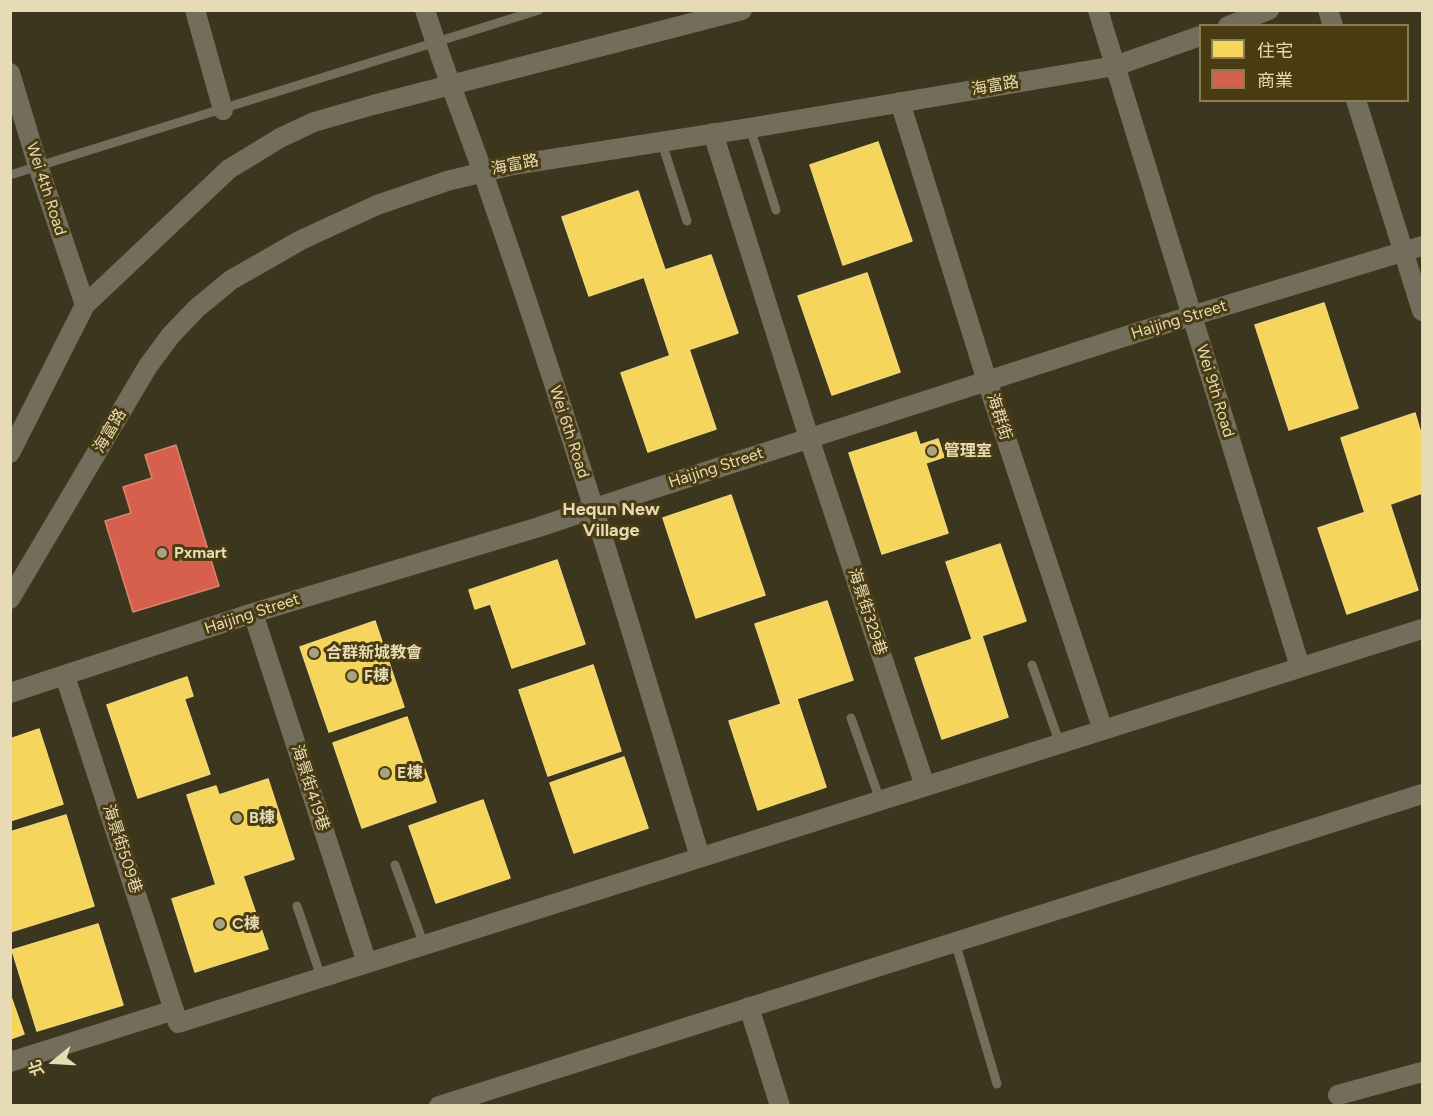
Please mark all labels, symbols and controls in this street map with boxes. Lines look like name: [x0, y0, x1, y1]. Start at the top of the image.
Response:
legend: [1199, 24, 1409, 102]
text: 住宅: [1257, 40, 1293, 62]
text: 商業: [1257, 70, 1293, 92]
street label: 海富路: [970, 72, 1020, 100]
street label: Wei 4th Road: [22, 140, 70, 238]
street label: 海富路: [490, 151, 540, 179]
street label: Haijing Street: [1129, 296, 1229, 344]
street label: Wei 9th Road: [1192, 342, 1238, 440]
street label: Wei 6th Road: [545, 383, 593, 481]
street label: 海群街: [982, 391, 1016, 443]
street label: 海富路: [89, 405, 131, 457]
place label: 管理室: [944, 441, 992, 461]
street label: Haijing Street: [666, 444, 766, 492]
marker: 管理室: [925, 444, 939, 458]
district label: Hequn New Village: [562, 499, 660, 542]
place label: Pxmart: [174, 543, 227, 563]
marker: Pxmart: [155, 546, 169, 560]
street label: 海景街329巷: [844, 566, 890, 658]
street label: Haijing Street: [202, 590, 302, 638]
place label: 合群新城教會: [326, 643, 422, 663]
marker: 合群新城教會: [307, 646, 321, 660]
place label: F棟: [364, 666, 389, 686]
marker: F棟: [345, 669, 359, 683]
street label: 海景街419巷: [287, 742, 333, 834]
place label: E棟: [397, 763, 422, 783]
marker: E棟: [378, 766, 392, 780]
street label: 海景街509巷: [99, 802, 145, 896]
place label: B棟: [249, 808, 275, 828]
marker: B棟: [230, 811, 244, 825]
place label: C棟: [232, 914, 260, 934]
marker: C棟: [213, 917, 227, 931]
north arrow: [24, 1032, 84, 1092]
text: 北: [25, 1057, 48, 1078]

